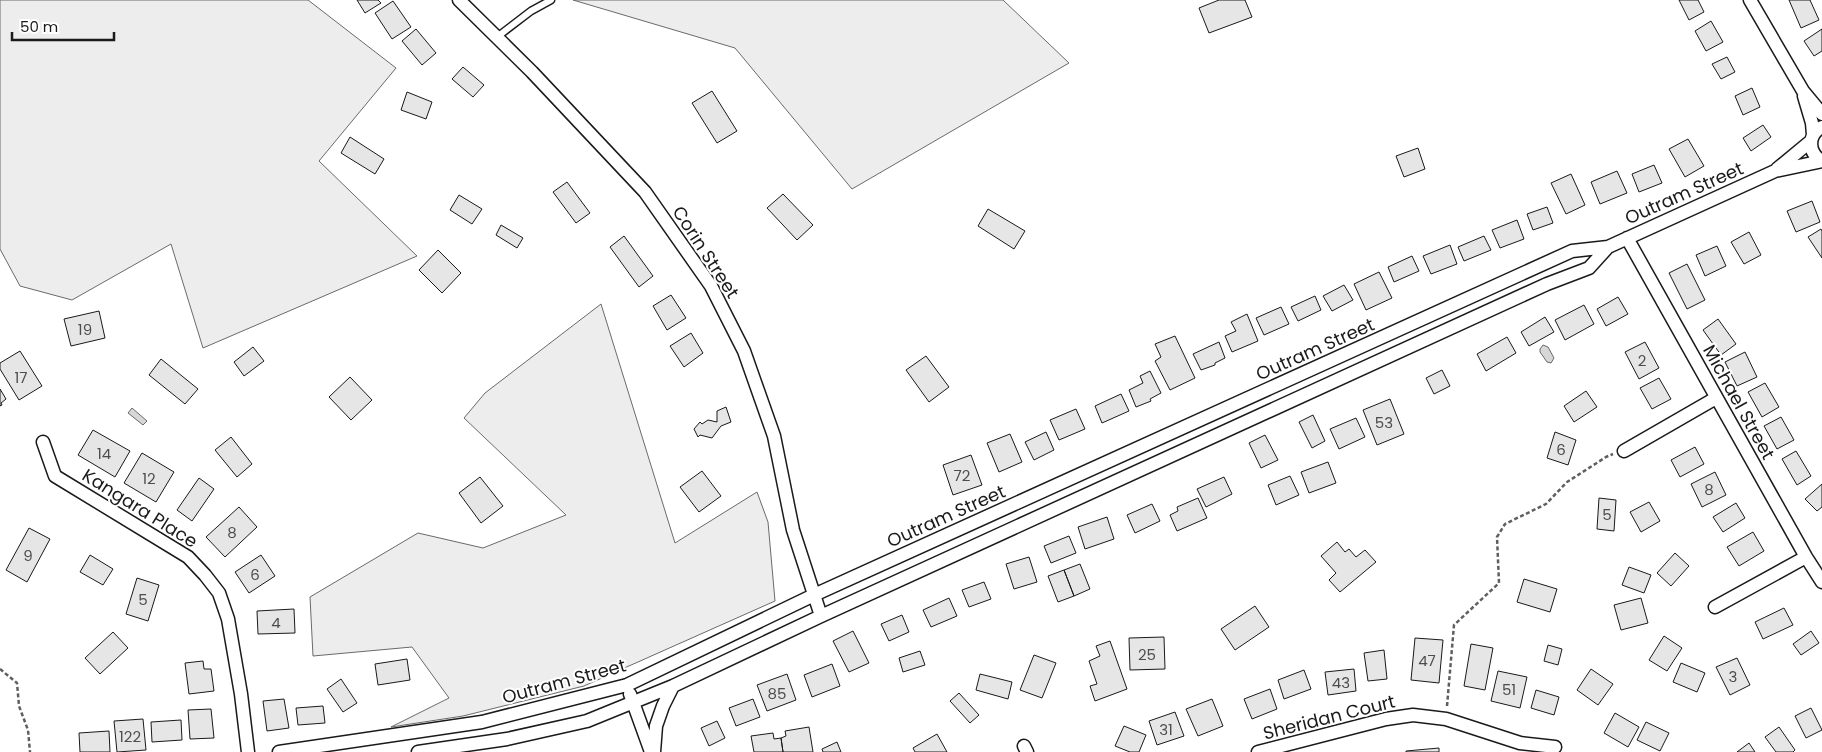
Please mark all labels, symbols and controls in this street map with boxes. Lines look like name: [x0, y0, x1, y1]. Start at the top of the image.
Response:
scale bar: [12, 10, 115, 42]
text: 50 m: [20, 16, 58, 37]
street label: Outram Street: [1621, 156, 1747, 230]
street label: Corin Street: [667, 201, 745, 303]
street label: Outram Street: [1252, 312, 1378, 386]
house number: 19: [78, 319, 92, 340]
street label: Michael Street: [1697, 340, 1781, 464]
house number: 2: [1638, 350, 1646, 371]
house number: 17: [15, 367, 28, 388]
house number: 53: [1375, 412, 1393, 433]
house number: 6: [1556, 439, 1566, 460]
house number: 14: [97, 443, 111, 464]
street label: Kangara Place: [78, 463, 202, 553]
house number: 72: [954, 465, 970, 486]
house number: 12: [142, 468, 156, 489]
street label: Outram Street: [883, 479, 1009, 553]
house number: 8: [1704, 479, 1714, 500]
house number: 5: [1602, 504, 1612, 525]
house number: 8: [227, 522, 237, 543]
house number: 9: [23, 545, 33, 566]
house number: 6: [250, 564, 260, 585]
house number: 5: [138, 589, 148, 610]
house number: 4: [271, 612, 281, 633]
house number: 25: [1138, 644, 1156, 665]
house number: 47: [1418, 650, 1436, 671]
street label: Outram Street: [499, 652, 629, 710]
house number: 3: [1729, 666, 1737, 687]
house number: 43: [1332, 672, 1350, 693]
house number: 51: [1502, 679, 1516, 700]
house number: 85: [768, 683, 786, 704]
street label: Sheridan Court: [1260, 689, 1398, 745]
house number: 31: [1159, 719, 1173, 740]
house number: 122: [119, 726, 141, 747]

